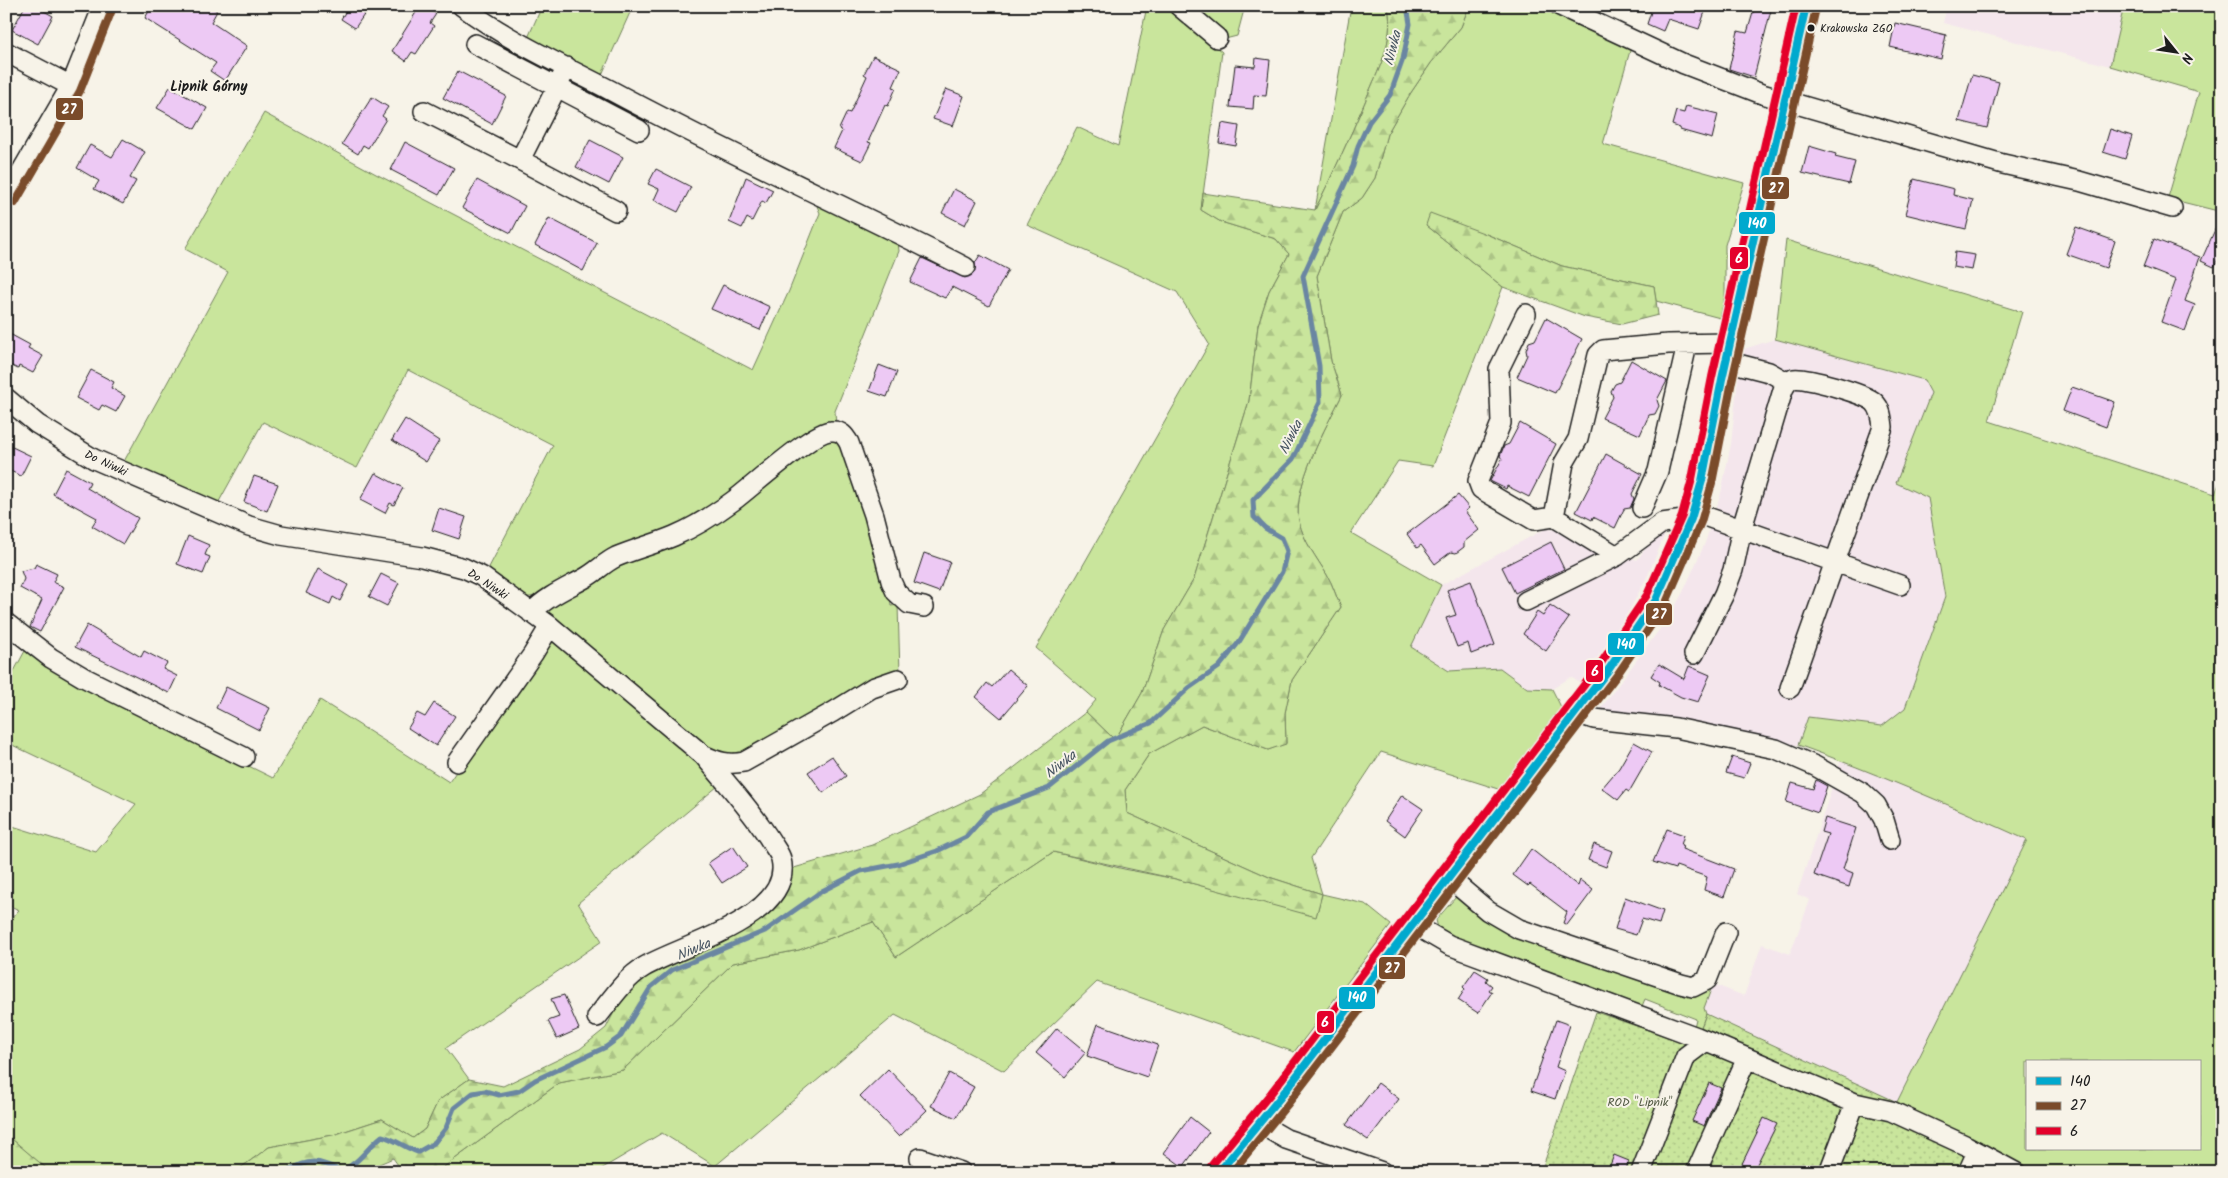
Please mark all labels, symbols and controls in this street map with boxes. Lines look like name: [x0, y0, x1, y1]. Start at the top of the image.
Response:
place label: Krakowska ZGO: [1820, 20, 1893, 38]
marker: Krakowska ZGO: [1806, 23, 1816, 33]
water label: Niwka: [1378, 27, 1408, 68]
north arrow: [2150, 28, 2200, 78]
text: N: [2175, 49, 2198, 67]
district label: Lipnik Górny: [170, 76, 248, 98]
line badge: 27: [55, 97, 84, 121]
text: 27: [62, 99, 77, 121]
line badge: 27: [1761, 176, 1790, 200]
text: 27: [1769, 178, 1784, 200]
line badge: 140: [1738, 211, 1776, 235]
text: 140: [1747, 213, 1767, 235]
line badge: 6: [1729, 246, 1749, 270]
text: 6: [1735, 248, 1743, 270]
water label: Niwka: [1273, 415, 1309, 458]
street label: Do Niwki: [81, 445, 131, 482]
street label: Do Niwki: [463, 564, 513, 605]
line badge: 27: [1645, 602, 1673, 626]
text: 27: [1652, 604, 1667, 626]
line badge: 140: [1607, 632, 1645, 656]
text: 140: [1616, 634, 1636, 656]
line badge: 6: [1585, 659, 1604, 683]
text: 6: [1591, 661, 1599, 683]
water label: Niwka: [1040, 744, 1082, 784]
water label: Niwka: [673, 932, 715, 967]
line badge: 27: [1378, 956, 1406, 980]
text: 27: [1385, 958, 1400, 980]
line badge: 140: [1338, 986, 1376, 1010]
text: 140: [1347, 987, 1367, 1009]
line badge: 6: [1316, 1010, 1335, 1034]
text: 6: [1321, 1012, 1329, 1034]
legend: [2026, 1060, 2200, 1150]
text: 140: [2070, 1070, 2091, 1094]
park label: ROD "Lipnik": [1608, 1093, 1672, 1112]
text: 27: [2070, 1094, 2087, 1118]
text: 6: [2070, 1120, 2078, 1144]

